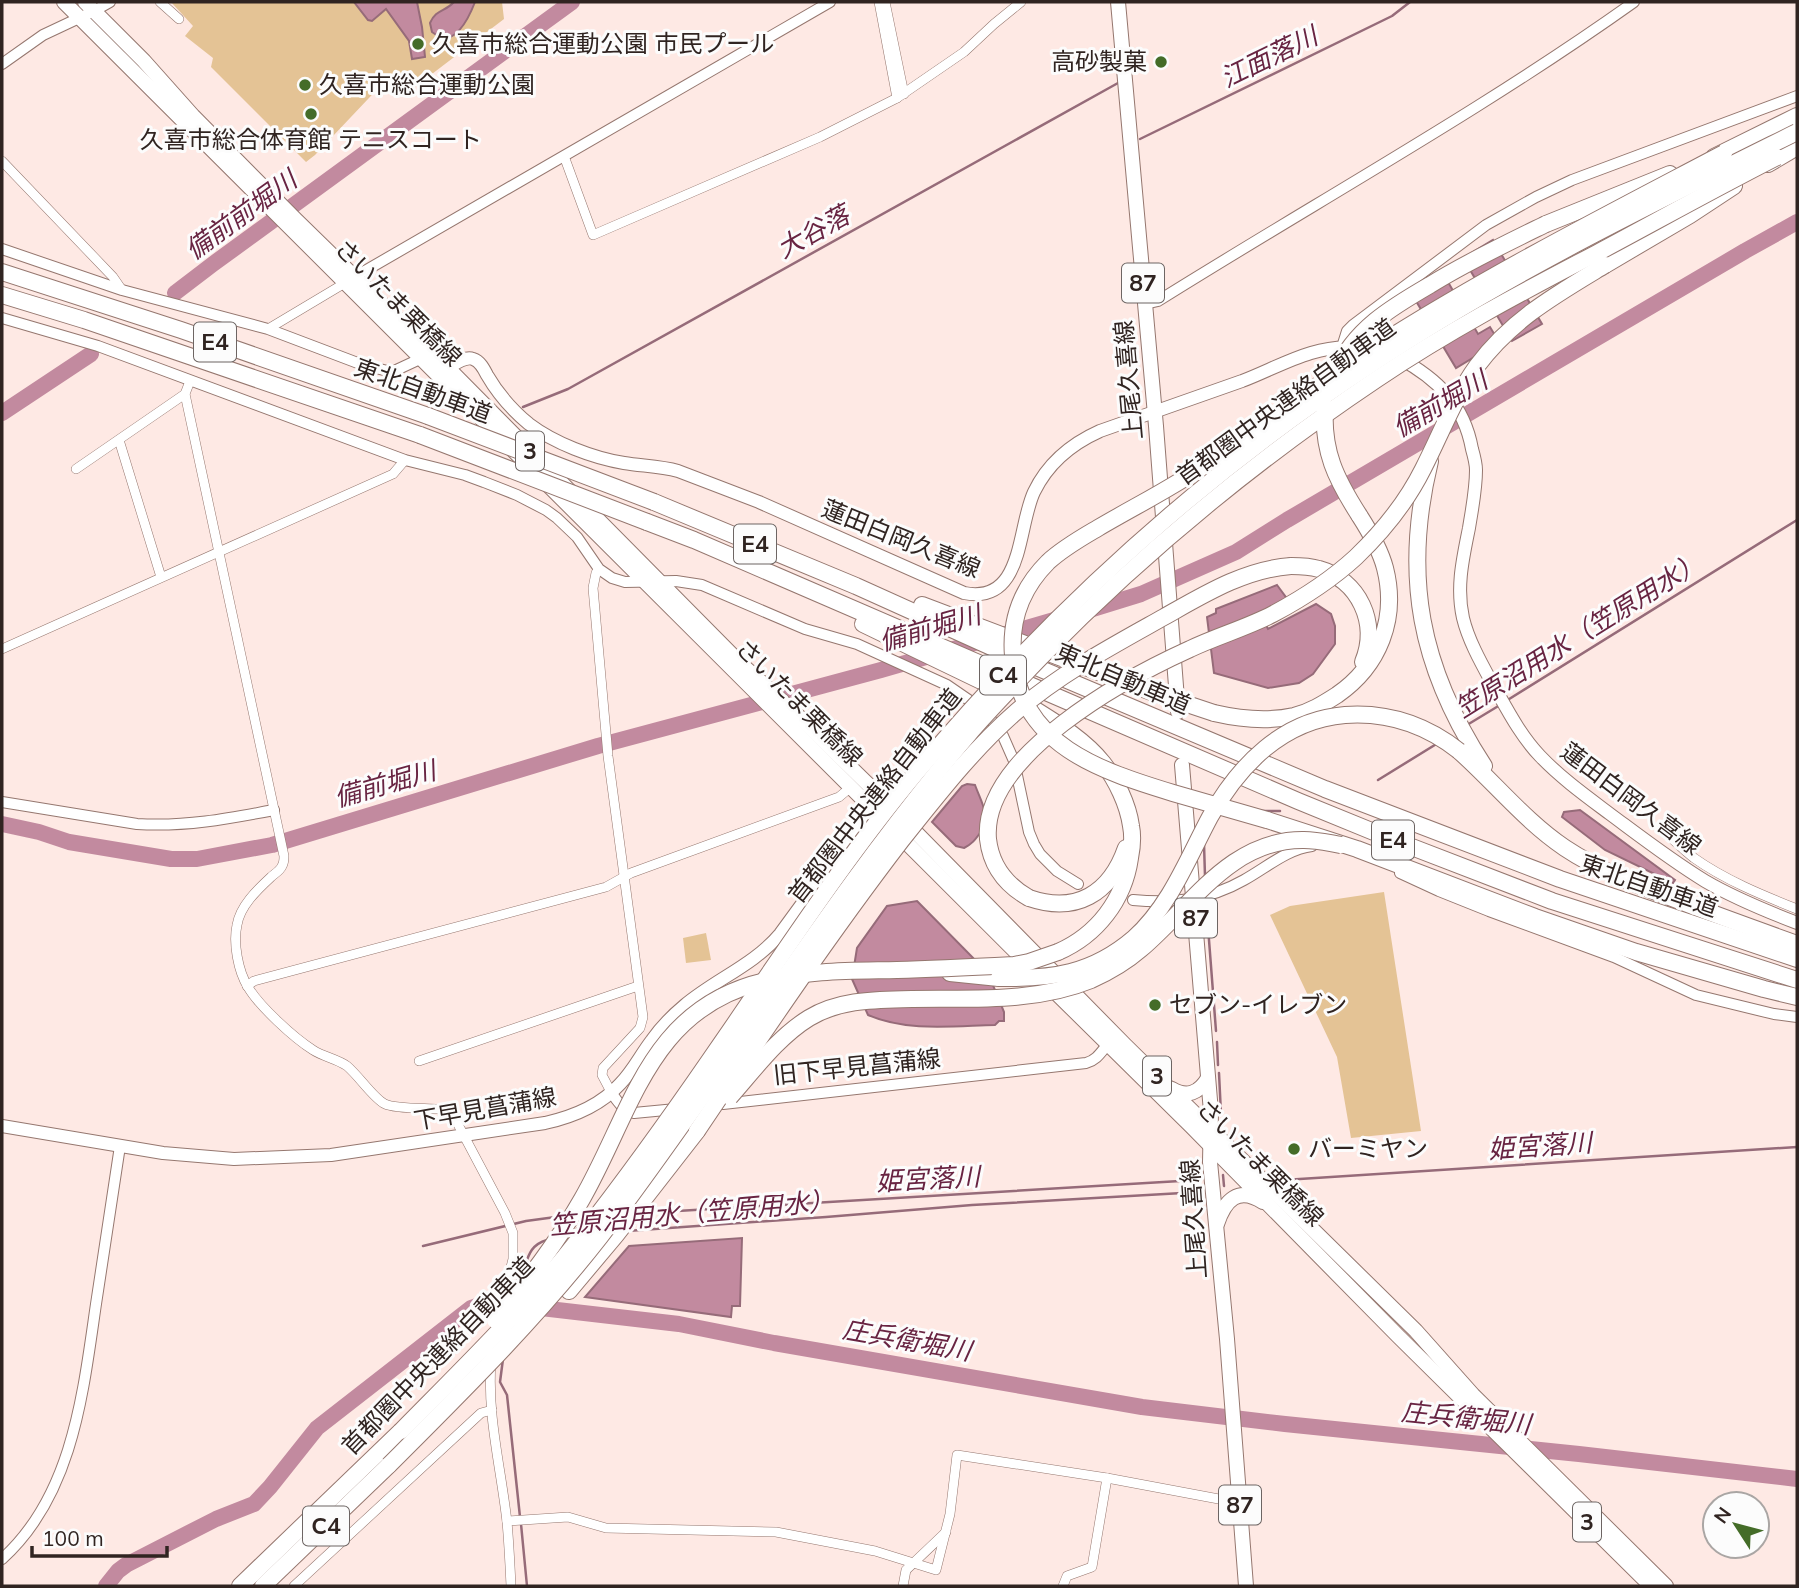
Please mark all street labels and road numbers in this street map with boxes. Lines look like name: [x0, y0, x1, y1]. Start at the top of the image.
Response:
street label: さいたま栗橋線: [329, 233, 468, 372]
road number: 87: [1122, 264, 1164, 302]
street label: 首都圏中央連絡自動車道: [1170, 311, 1401, 491]
street label: 上尾久喜線: [1108, 319, 1148, 441]
road number: E4: [194, 322, 236, 362]
street label: 東北自動車道: [351, 351, 496, 429]
road number: 3: [516, 432, 544, 471]
street label: 蓮田白岡久喜線: [818, 493, 985, 583]
road number: E4: [734, 524, 776, 564]
street label: さいたま栗橋線: [730, 633, 869, 772]
street label: 東北自動車道: [1051, 636, 1196, 720]
road number: C4: [980, 656, 1026, 694]
street label: 首都圏中央連絡自動車道: [781, 682, 967, 909]
street label: 蓮田白岡久喜線: [1555, 736, 1708, 861]
road number: E4: [1372, 820, 1414, 860]
street label: 東北自動車道: [1576, 847, 1722, 923]
road number: 87: [1175, 898, 1217, 937]
street label: 旧下早見菖蒲線: [772, 1042, 942, 1090]
road number: 3: [1143, 1056, 1171, 1096]
street label: 下早見菖蒲線: [411, 1081, 558, 1135]
street label: さいたま栗橋線: [1191, 1093, 1330, 1232]
street label: 上尾久喜線: [1174, 1158, 1212, 1280]
street label: 首都圏中央連絡自動車道: [335, 1250, 540, 1461]
road number: 87: [1219, 1486, 1261, 1524]
road number: 3: [1573, 1502, 1601, 1541]
road number: C4: [303, 1506, 349, 1546]

